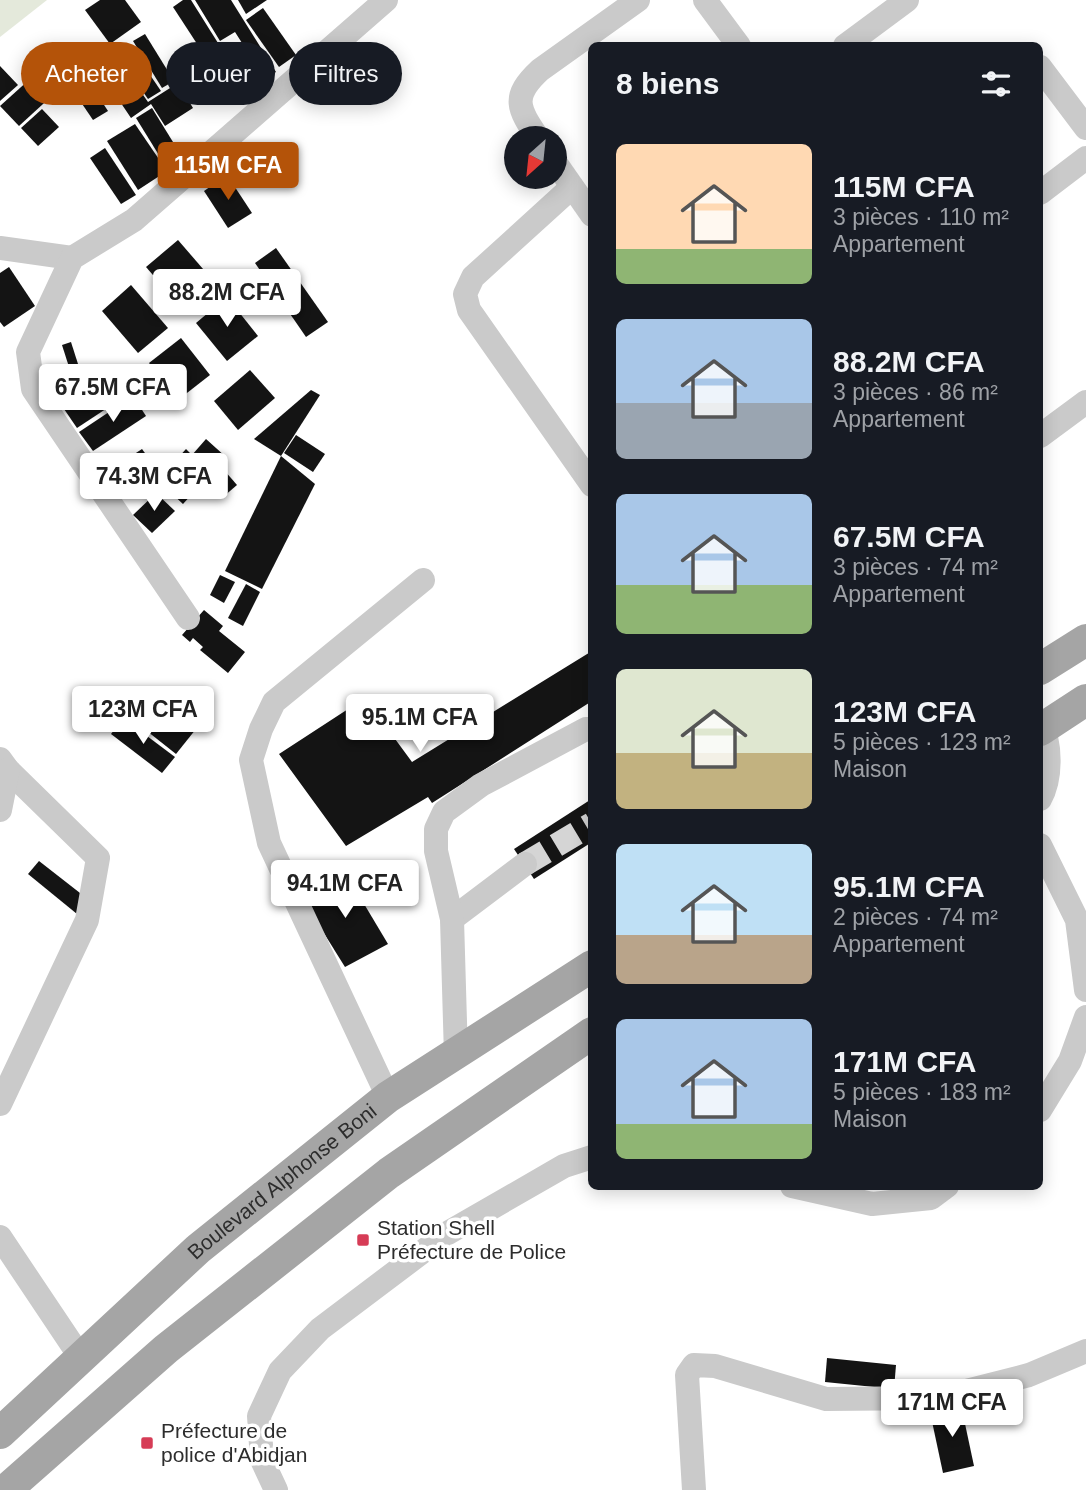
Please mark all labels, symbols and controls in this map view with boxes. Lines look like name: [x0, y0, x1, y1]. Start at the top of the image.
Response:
chip: Acheter: [21, 42, 152, 105]
chip: Louer: [166, 42, 275, 105]
chip: Filtres: [289, 42, 402, 105]
icon: filters: [977, 65, 1015, 103]
text: 8 biens: [616, 67, 719, 100]
north arrow: [504, 126, 567, 189]
map controls: [504, 126, 567, 189]
pin: 115M CFA: [156, 142, 300, 202]
text: 115M CFA: [174, 152, 282, 178]
text: 115M CFA: [833, 170, 975, 203]
icon: home: [672, 172, 756, 256]
text: 3 pièces · 110 m²: [833, 204, 1009, 230]
text: Appartement: [833, 231, 965, 257]
pin: 88.2M CFA: [147, 270, 307, 329]
text: 88.2M CFA: [169, 279, 285, 305]
text: 88.2M CFA: [833, 345, 985, 378]
icon: home: [672, 347, 756, 431]
pin: 67.5M CFA: [33, 364, 193, 424]
text: 67.5M CFA: [55, 374, 171, 400]
text: 3 pièces · 86 m²: [833, 379, 998, 405]
text: Appartement: [833, 406, 965, 432]
pin: 74.3M CFA: [74, 454, 234, 513]
text: 74.3M CFA: [96, 463, 212, 489]
text: 67.5M CFA: [833, 520, 985, 553]
icon: home: [672, 522, 756, 606]
text: 3 pièces · 74 m²: [833, 554, 998, 580]
text: Appartement: [833, 581, 965, 607]
pin: 123M CFA: [71, 686, 215, 746]
pin: 95.1M CFA: [340, 694, 500, 754]
text: 123M CFA: [833, 695, 976, 728]
text: 123M CFA: [88, 696, 198, 722]
icon: home: [672, 697, 756, 781]
text: 95.1M CFA: [362, 704, 478, 730]
text: 5 pièces · 123 m²: [833, 729, 1011, 755]
text: Maison: [833, 756, 907, 782]
pin: 94.1M CFA: [265, 860, 425, 920]
text: 94.1M CFA: [287, 870, 403, 896]
text: 95.1M CFA: [833, 870, 985, 903]
icon: home: [672, 872, 756, 956]
text: 2 pièces · 74 m²: [833, 904, 998, 930]
text: Appartement: [833, 931, 965, 957]
text: 171M CFA: [833, 1045, 976, 1078]
icon: home: [672, 1047, 756, 1131]
text: 5 pièces · 183 m²: [833, 1079, 1011, 1105]
street label: Boulevard Alphonse Boni: [183, 1099, 381, 1264]
text: Maison: [833, 1106, 907, 1132]
place label: Station Shell Préfecture de Police: [377, 1216, 566, 1263]
marker: Station Shell Préfecture de Police: [355, 1232, 371, 1248]
pin: 171M CFA: [880, 1380, 1024, 1439]
text: 171M CFA: [897, 1389, 1007, 1415]
place label: Préfecture de police d'Abidjan: [161, 1419, 307, 1466]
marker: Préfecture de police d'Abidjan: [139, 1435, 155, 1451]

